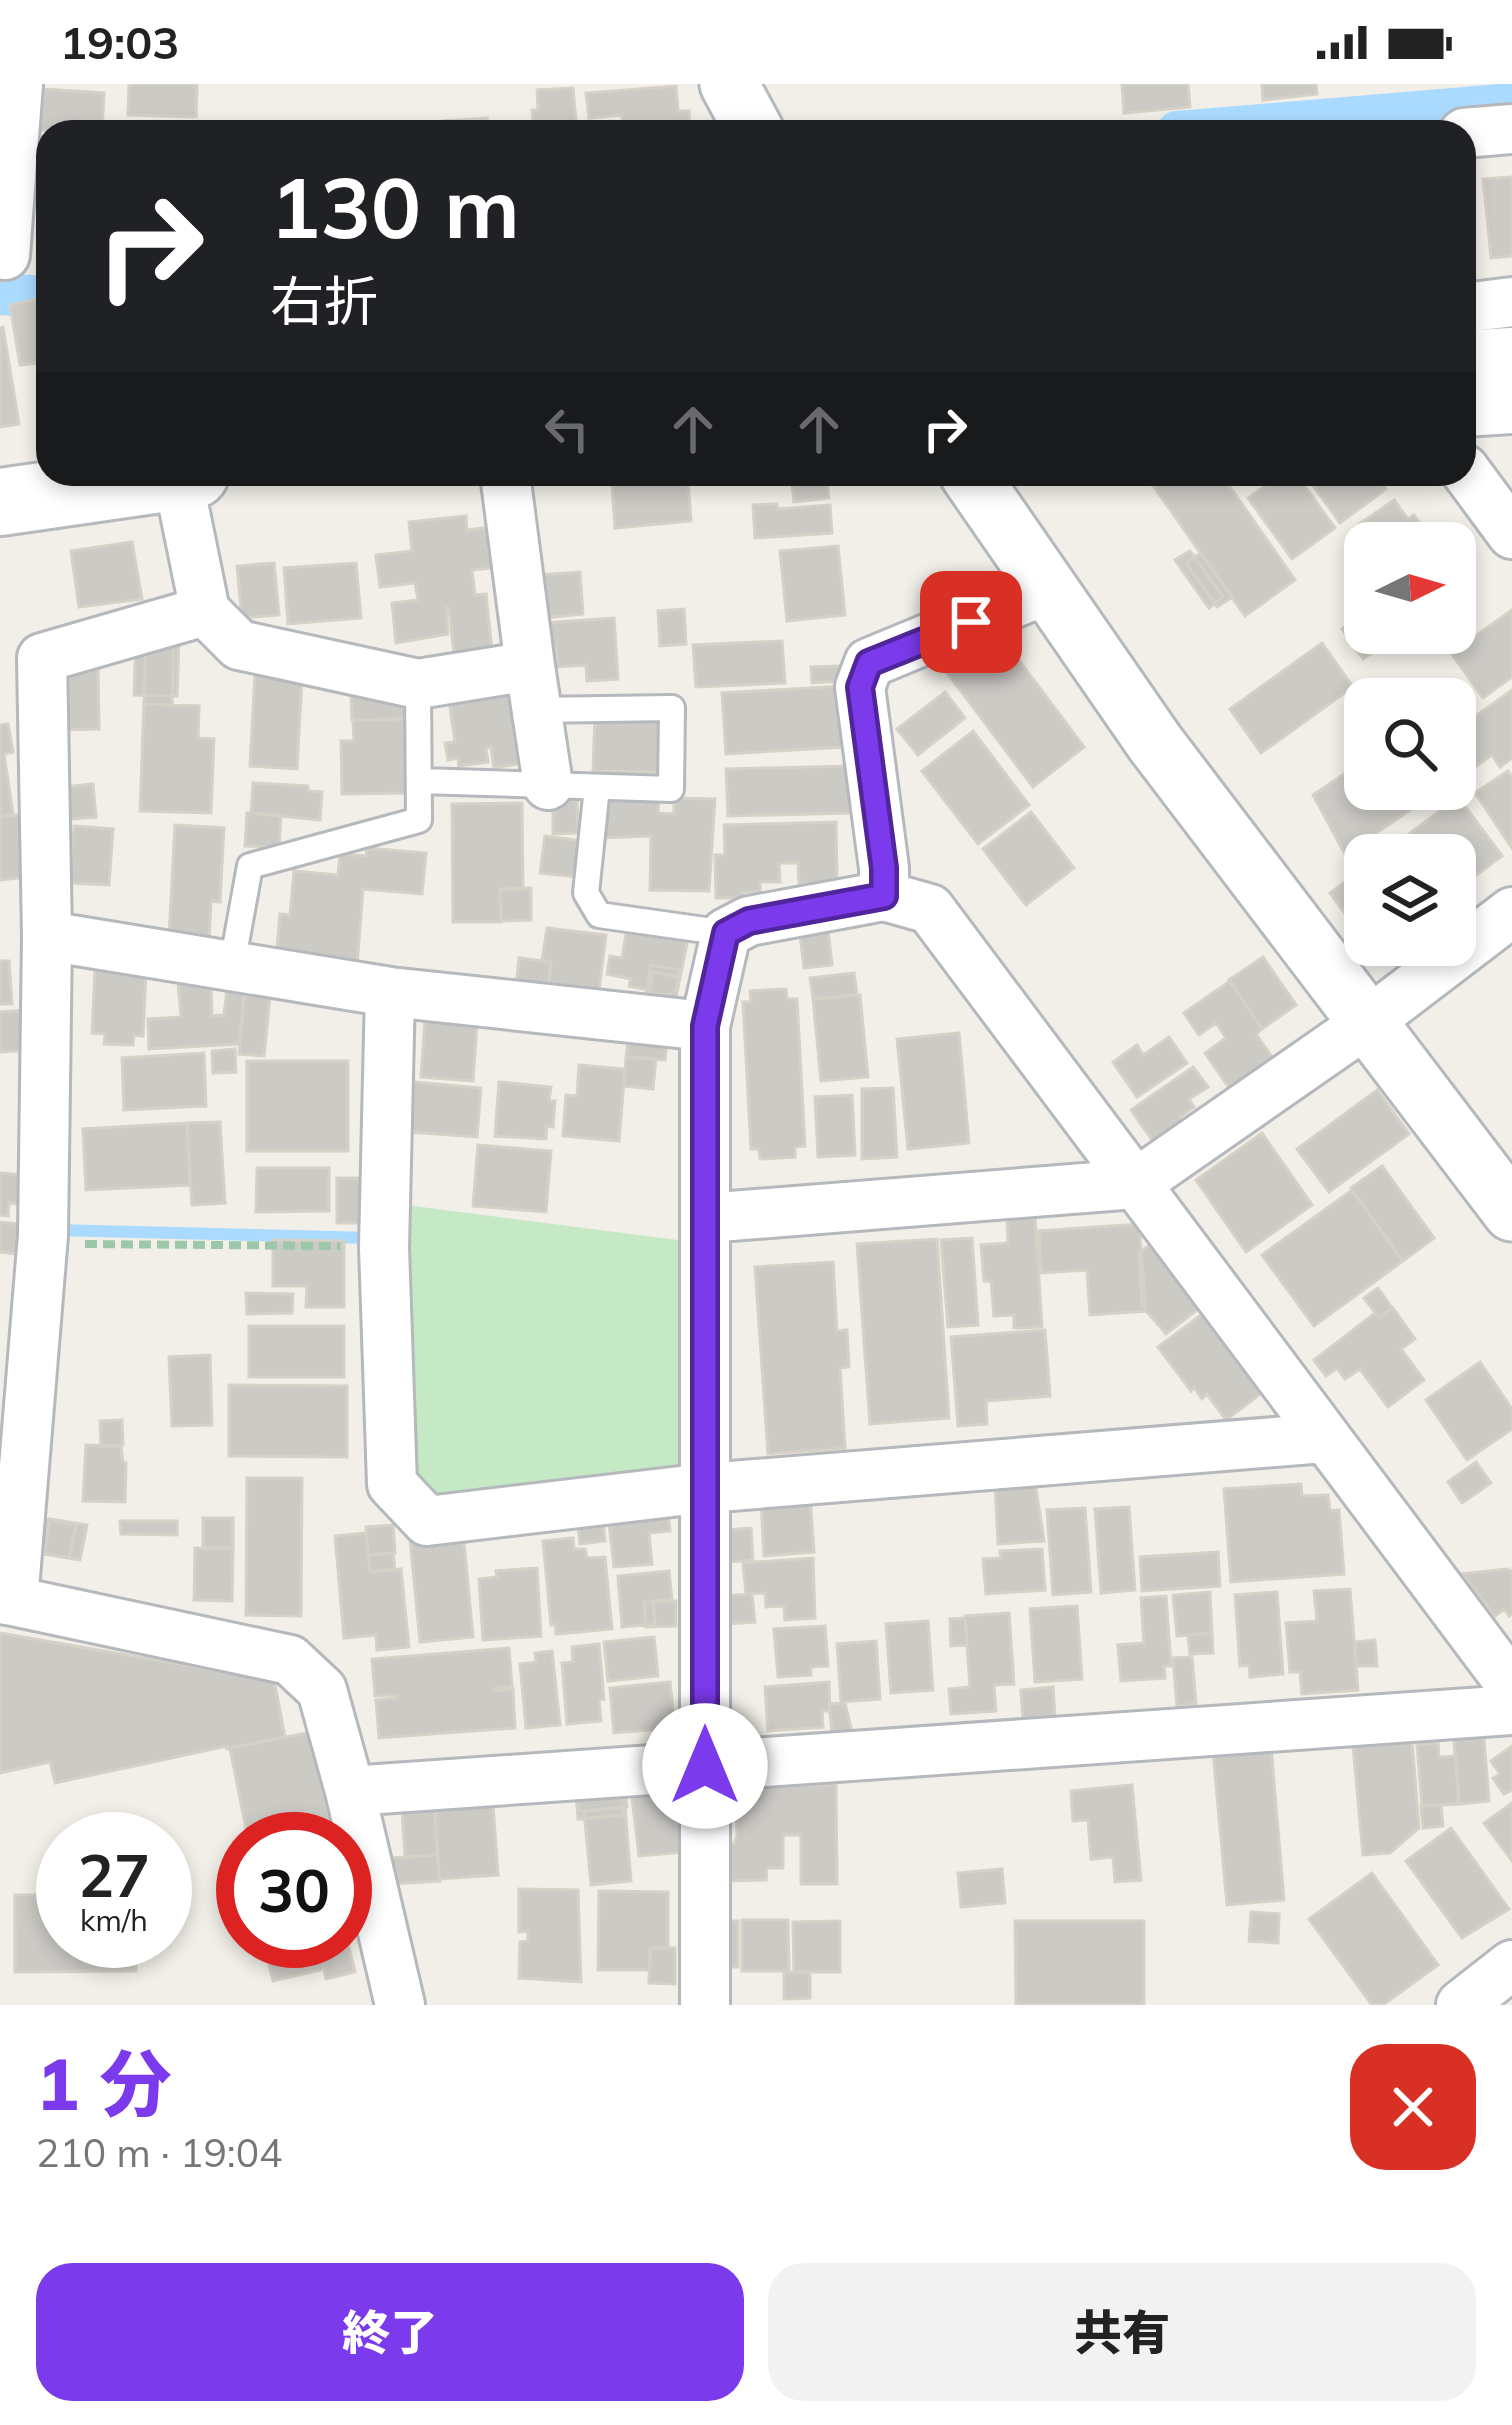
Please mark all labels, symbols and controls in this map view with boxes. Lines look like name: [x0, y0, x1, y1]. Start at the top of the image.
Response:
text: 19:03: [60, 14, 179, 70]
text: 130 m: [270, 154, 520, 259]
icon: right: [72, 168, 228, 324]
text: 右折: [270, 267, 378, 335]
icon: left: [534, 396, 600, 462]
icon: ahead: [660, 396, 726, 462]
icon: ahead: [786, 396, 852, 462]
icon: right: [912, 396, 978, 462]
north arrow: [1344, 522, 1476, 654]
map controls: [1344, 522, 1476, 966]
pin: [920, 571, 1022, 673]
icon: arrive: [938, 589, 1004, 655]
button: search: [1344, 678, 1476, 810]
button: layers: [1344, 834, 1476, 966]
position arrow: [642, 1703, 768, 1829]
speed limit sign: 30: [216, 1812, 372, 1968]
text: 27: [78, 1837, 150, 1912]
text: km/h: [80, 1901, 148, 1939]
text: 1 分: [36, 2038, 172, 2128]
button: close: [1350, 2044, 1476, 2170]
text: 210 m · 19:04: [36, 2128, 282, 2177]
button: 終了: [36, 2263, 744, 2401]
button: 共有: [768, 2263, 1476, 2401]

